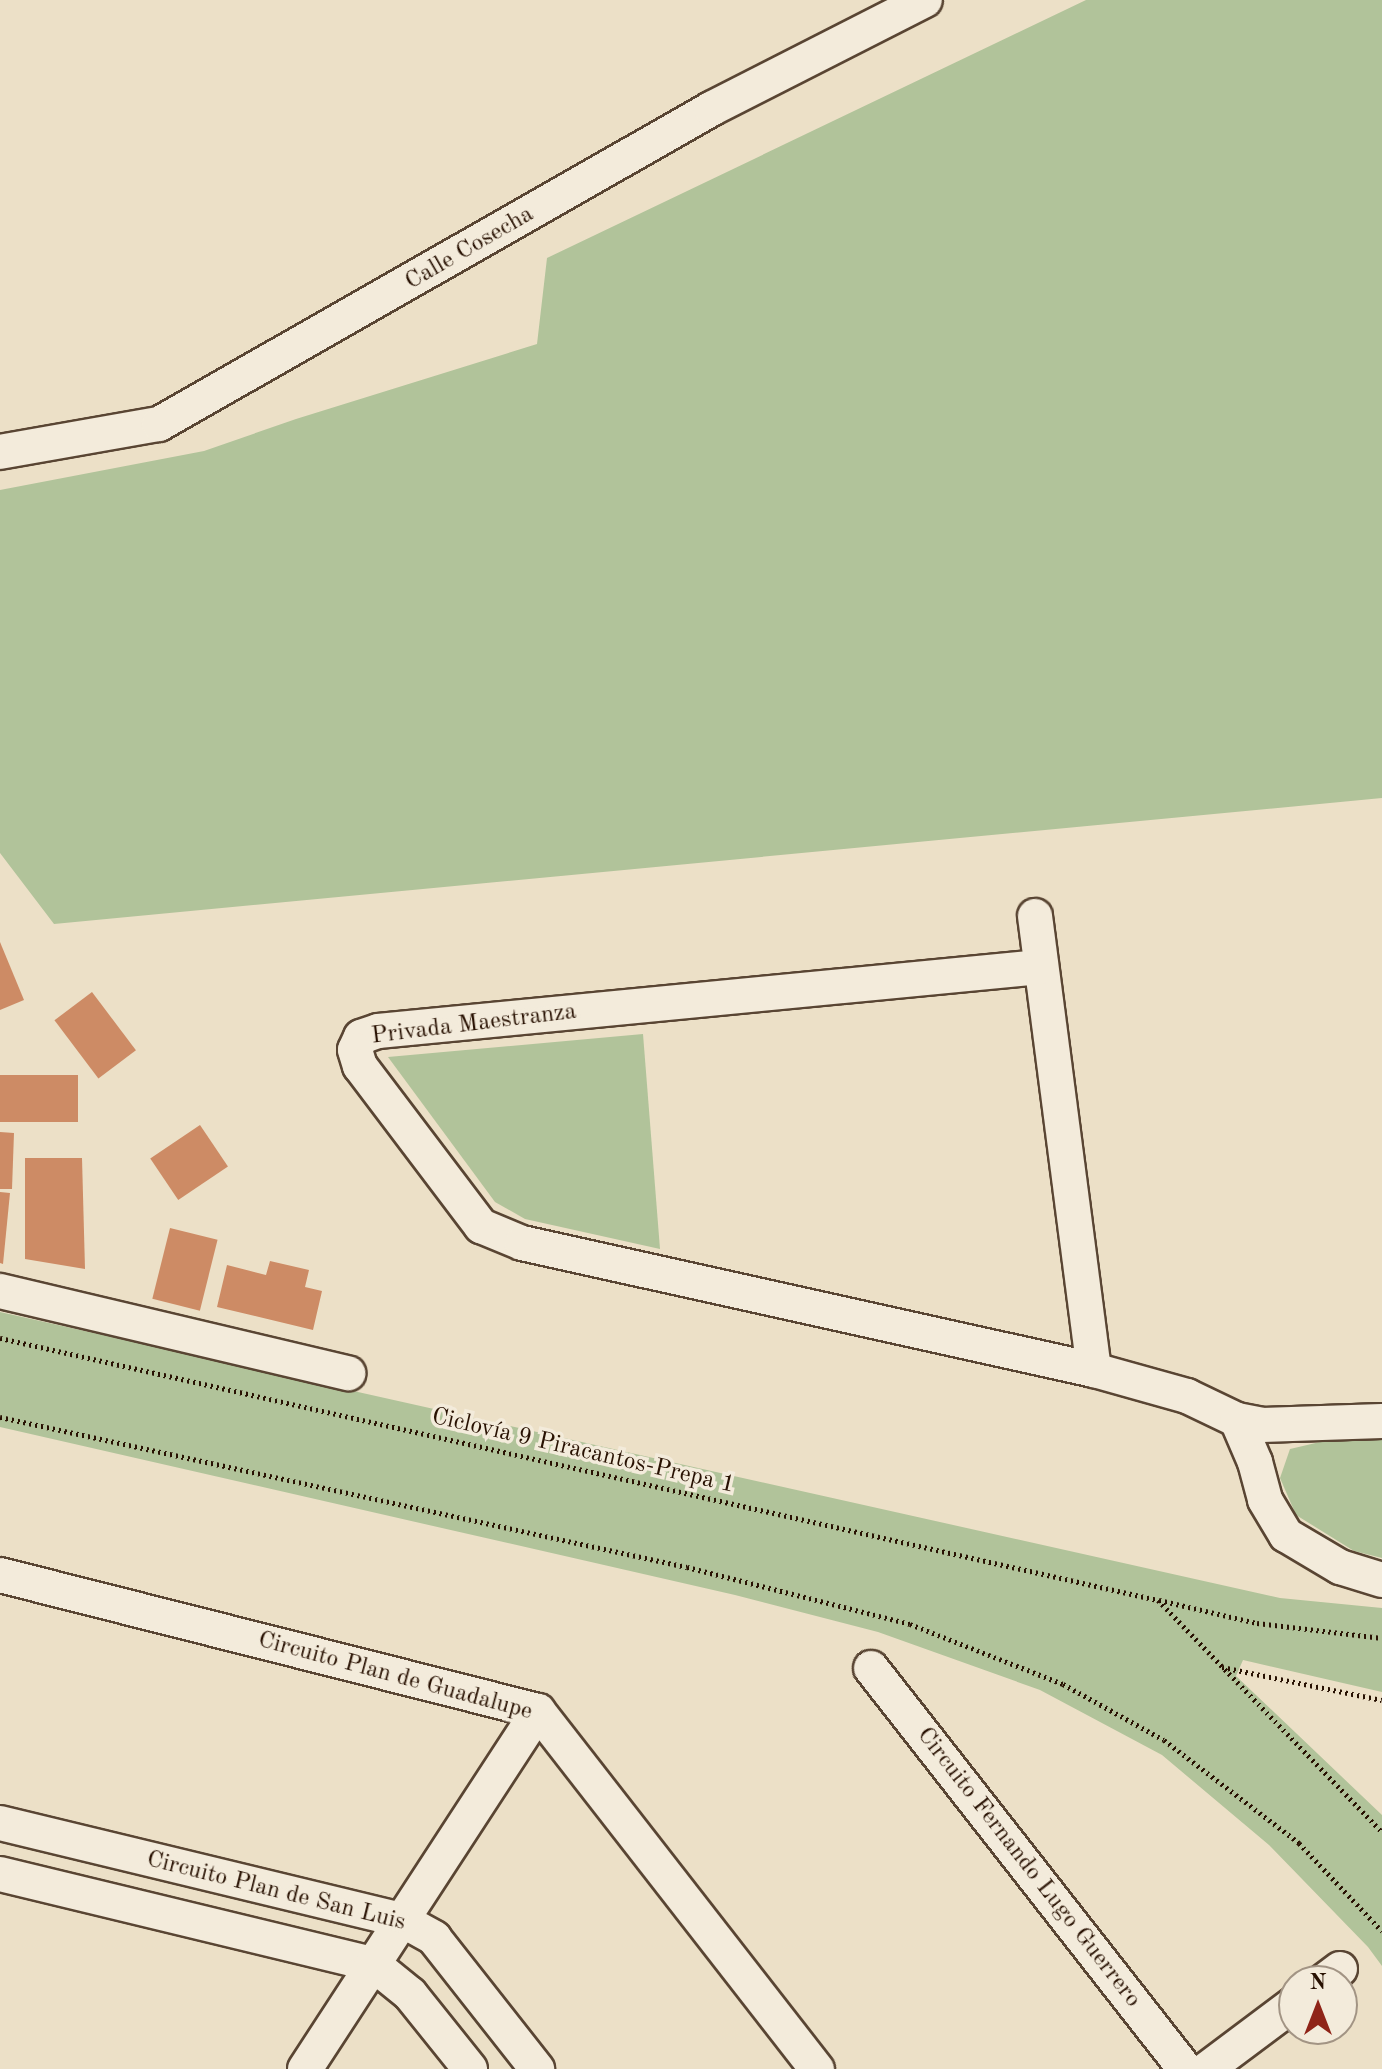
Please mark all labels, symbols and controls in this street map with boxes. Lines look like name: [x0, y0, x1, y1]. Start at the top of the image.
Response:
street label: Calle Cosecha: [401, 201, 539, 297]
street label: Privada Maestranza: [370, 998, 578, 1052]
street label: Ciclovía 9 Piracantos-Prepa 1: [429, 1403, 737, 1501]
street label: Circuito Plan de Guadalupe: [255, 1626, 535, 1728]
street label: Circuito Fernando Lugo Guerrero: [910, 1722, 1146, 2014]
street label: Circuito Plan de San Luis: [143, 1846, 409, 1938]
north arrow: [1278, 1965, 1358, 2045]
text: N: [1310, 1972, 1326, 1994]

